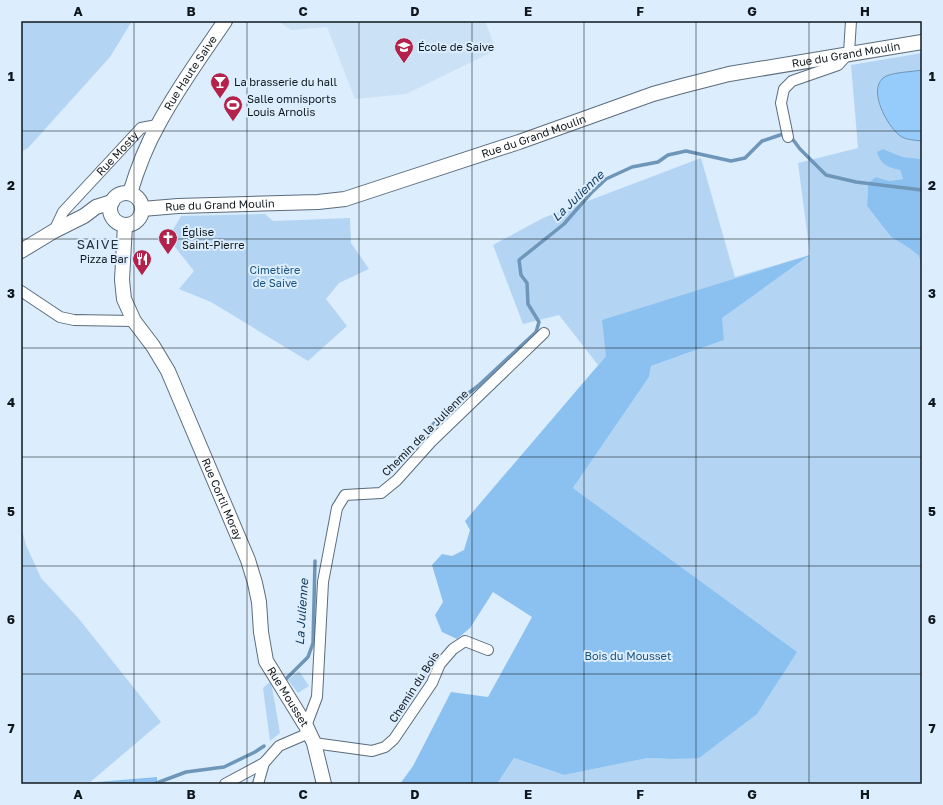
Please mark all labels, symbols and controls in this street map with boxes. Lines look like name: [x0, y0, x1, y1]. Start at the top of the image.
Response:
text: A: [73, 3, 83, 19]
text: B: [186, 3, 196, 19]
text: C: [298, 3, 308, 19]
text: D: [410, 3, 420, 19]
text: E: [524, 3, 532, 19]
text: F: [636, 3, 644, 19]
text: G: [747, 3, 757, 19]
text: H: [860, 3, 870, 19]
street label: Rue Haute Saive: [161, 33, 219, 112]
school or university icon: École de Saive: [393, 36, 415, 64]
street label: Rue du Grand Moulin: [791, 39, 901, 69]
place label: École de Saive: [418, 40, 494, 53]
text: 1: [8, 68, 15, 84]
text: 1: [929, 68, 936, 84]
bar icon: La brasserie du hall: [209, 71, 231, 99]
place label: La brasserie du hall: [234, 75, 338, 88]
place label: Salle omnisports Louis Arnolis: [247, 92, 336, 118]
sports icon: Salle omnisports Louis Arnolis: [222, 94, 244, 122]
street label: Rue du Grand Moulin: [479, 112, 587, 160]
street label: Rue Mosty: [93, 128, 141, 178]
water label: La Julienne: [549, 166, 607, 224]
text: 2: [7, 177, 15, 193]
text: 2: [928, 177, 936, 193]
street label: Rue du Grand Moulin: [165, 196, 275, 213]
place label: Église Saint-Pierre: [182, 225, 245, 251]
church icon: Église Saint-Pierre: [157, 227, 179, 255]
district label: SAIVE: [77, 236, 119, 252]
restaurant icon: Pizza Bar: [131, 248, 153, 276]
place label: Pizza Bar: [80, 252, 129, 265]
park label: Cimetière de Saive: [250, 263, 300, 289]
text: 3: [7, 285, 15, 301]
text: 3: [928, 285, 936, 301]
street label: Chemin de la Julienne: [379, 387, 471, 479]
text: 4: [7, 394, 15, 410]
text: 4: [928, 394, 936, 410]
street label: Rue Cortil Moray: [200, 456, 246, 542]
text: 5: [7, 503, 15, 519]
text: 5: [928, 503, 936, 519]
water label: La Julienne: [292, 577, 311, 646]
text: 6: [7, 611, 15, 627]
text: 6: [928, 611, 936, 627]
street label: Chemin du Bois: [386, 649, 441, 725]
park label: Bois du Mousset: [585, 649, 671, 662]
street label: Rue Mousset: [265, 664, 312, 729]
text: 7: [7, 720, 15, 736]
text: 7: [928, 720, 936, 736]
text: A: [73, 786, 83, 802]
text: B: [186, 786, 196, 802]
text: C: [298, 786, 308, 802]
text: D: [410, 786, 420, 802]
text: E: [524, 786, 532, 802]
text: F: [636, 786, 644, 802]
text: G: [747, 786, 757, 802]
text: H: [860, 786, 870, 802]

